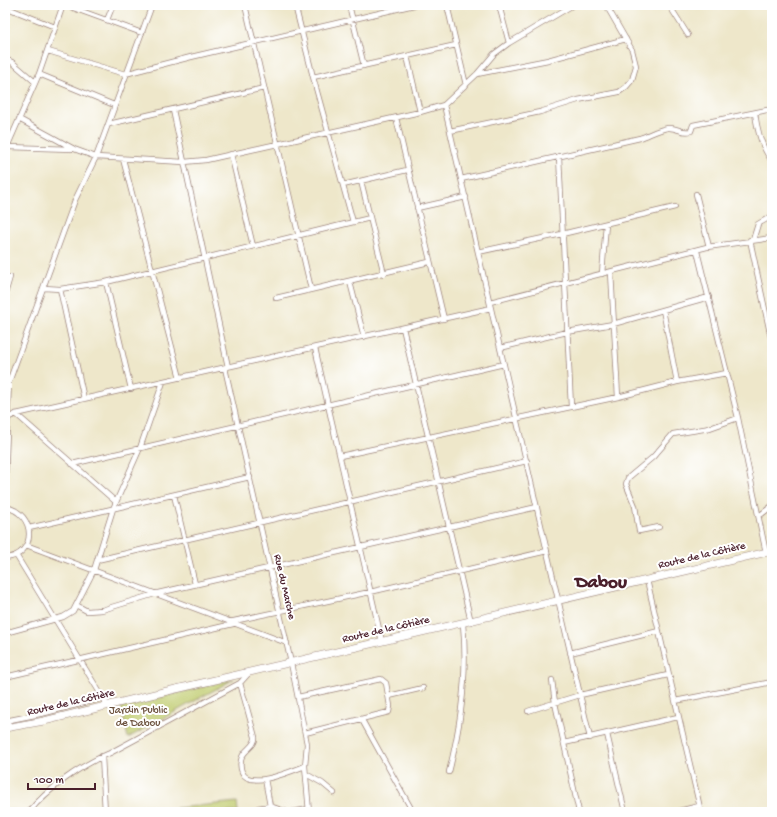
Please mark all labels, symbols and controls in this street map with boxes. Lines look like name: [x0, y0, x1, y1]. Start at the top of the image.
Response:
street label: Route de la Côtière: [657, 540, 747, 572]
street label: Rue du Marche: [271, 553, 297, 621]
district label: Dabou: [573, 572, 627, 595]
street label: Route de la Côtière: [341, 614, 431, 646]
street label: Route de la Côtière: [26, 687, 116, 719]
park label: Jardin Public de Dabou: [109, 705, 168, 730]
scale bar: [28, 765, 95, 791]
text: 100 m: [33, 774, 64, 788]

